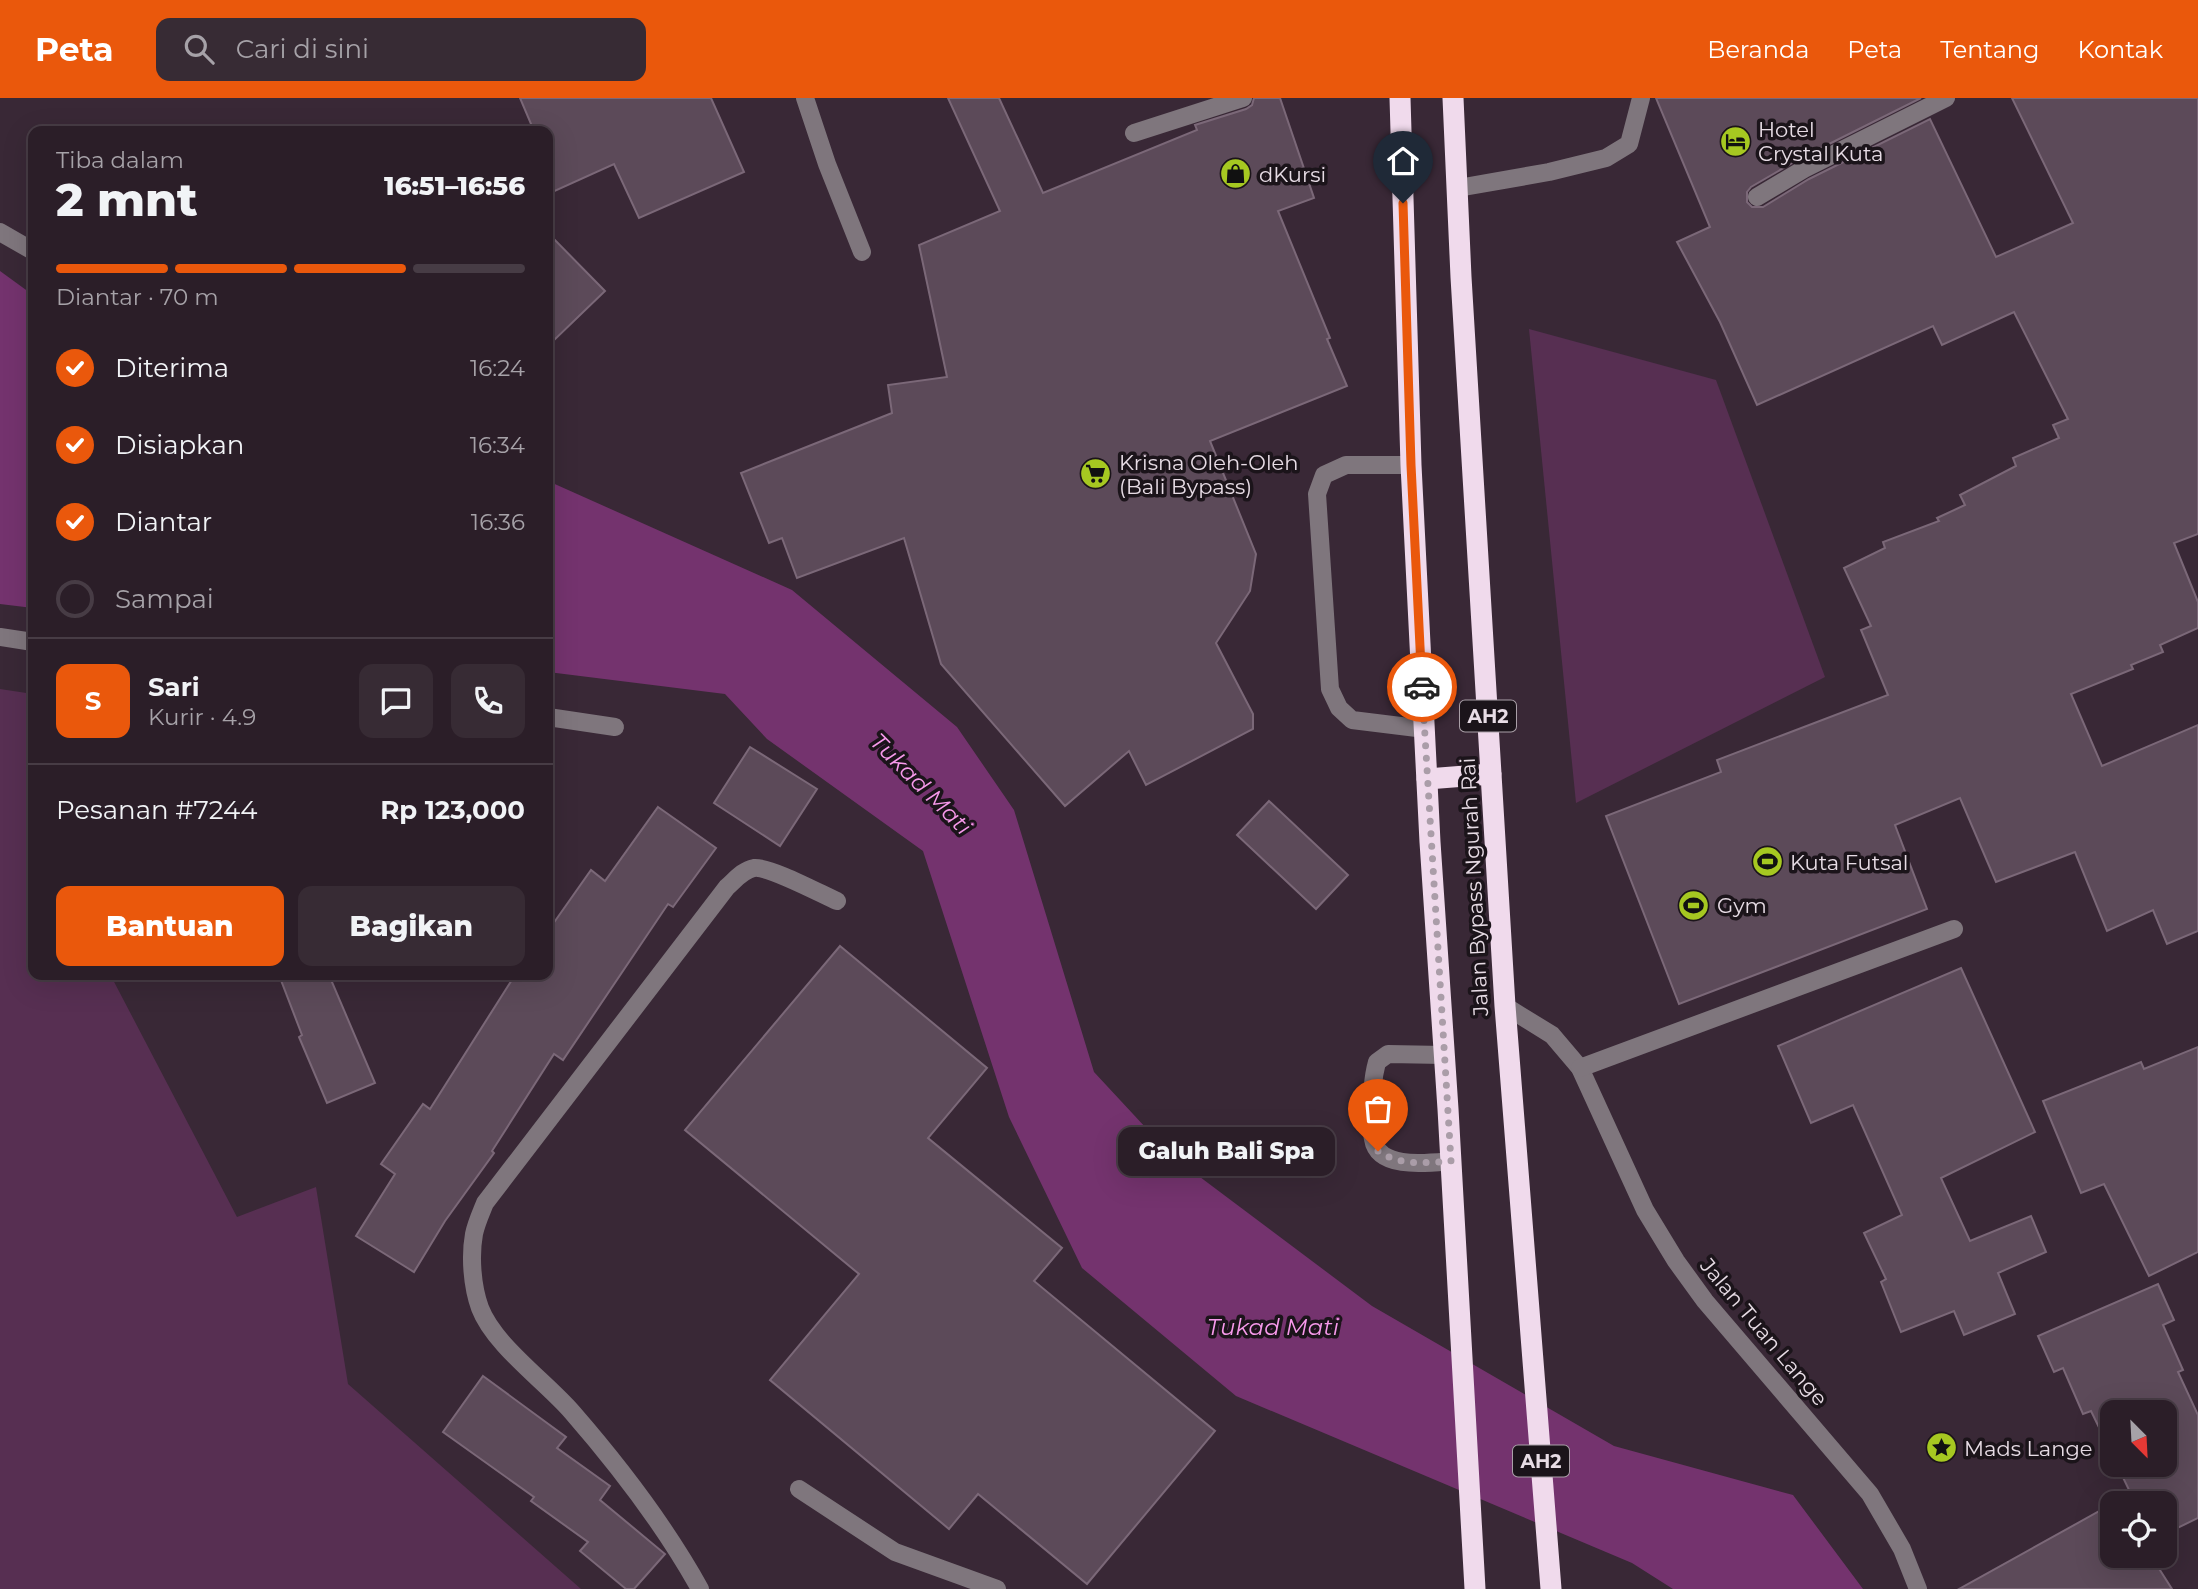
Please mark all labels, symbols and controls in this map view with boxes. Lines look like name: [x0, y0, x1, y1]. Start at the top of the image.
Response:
search box: [156, 18, 646, 81]
text: Peta: [35, 29, 114, 69]
icon: search: [180, 30, 218, 68]
text: Cari di sini: [236, 33, 369, 65]
text: Beranda: [1707, 35, 1809, 64]
text: Peta: [1847, 35, 1902, 64]
text: Tentang: [1940, 35, 2039, 64]
text: Kontak: [2077, 35, 2163, 64]
place label: Hotel Crystal Kuta: [1758, 117, 1883, 166]
hotel icon: Hotel Crystal Kuta: [1718, 124, 1752, 158]
pin: [1373, 131, 1433, 203]
icon: home: [1384, 142, 1422, 180]
text: Tiba dalam: [56, 146, 184, 174]
shop icon: dKursi: [1219, 157, 1253, 191]
place label: dKursi: [1259, 162, 1326, 187]
text: 16:51–16:56: [384, 170, 525, 202]
text: 2 mnt: [56, 171, 198, 228]
text: Diantar · 70 m: [56, 283, 219, 311]
icon: check: [56, 349, 94, 387]
text: Diterima: [115, 352, 229, 384]
text: 16:24: [470, 354, 525, 382]
icon: check: [56, 426, 94, 464]
text: Disiapkan: [115, 429, 244, 461]
text: 16:34: [470, 431, 525, 459]
place label: Krisna Oleh-Oleh (Bali Bypass): [1119, 450, 1298, 499]
supermarket icon: Krisna Oleh-Oleh (Bali Bypass): [1079, 457, 1113, 491]
icon: check: [56, 503, 94, 541]
text: Diantar: [115, 506, 212, 538]
text: 16:36: [471, 508, 525, 536]
text: Sampai: [115, 583, 214, 615]
courier: [1387, 652, 1457, 722]
button: chat: [359, 664, 433, 738]
button: phone: [451, 664, 525, 738]
icon: car: [1403, 668, 1441, 706]
text: Sari: [148, 671, 200, 703]
text: S: [85, 685, 101, 717]
road number: AH2: [1460, 701, 1516, 732]
text: Kurir · 4.9: [148, 703, 256, 731]
water label: Tukad Mati: [864, 727, 978, 841]
street label: Jalan Bypass Ngurah Rai: [1455, 757, 1493, 1018]
text: Pesanan #7244: [56, 794, 257, 826]
text: Rp 123,000: [380, 794, 525, 826]
sports icon: Kuta Futsal: [1750, 845, 1784, 879]
place label: Kuta Futsal: [1790, 850, 1909, 875]
button: Bantuan: [56, 886, 284, 966]
button: Bagikan: [298, 886, 525, 966]
sports icon: Gym: [1677, 888, 1711, 922]
place label: Gym: [1717, 893, 1767, 918]
pin: [1348, 1079, 1408, 1151]
icon: bag: [1359, 1090, 1397, 1128]
callout: Galuh Bali Spa: [1119, 1126, 1336, 1176]
text: Galuh Bali Spa: [1138, 1137, 1315, 1165]
street label: Jalan Tuan Lange: [1694, 1252, 1833, 1411]
water label: Tukad Mati: [1207, 1313, 1340, 1341]
north arrow: [2100, 1400, 2177, 1477]
map controls: [2100, 1400, 2177, 1568]
place icon: Mads Lange: [1924, 1431, 1958, 1465]
place label: Mads Lange: [1964, 1436, 2092, 1461]
road number: AH2: [1513, 1446, 1569, 1476]
button: locate: [2100, 1491, 2177, 1568]

